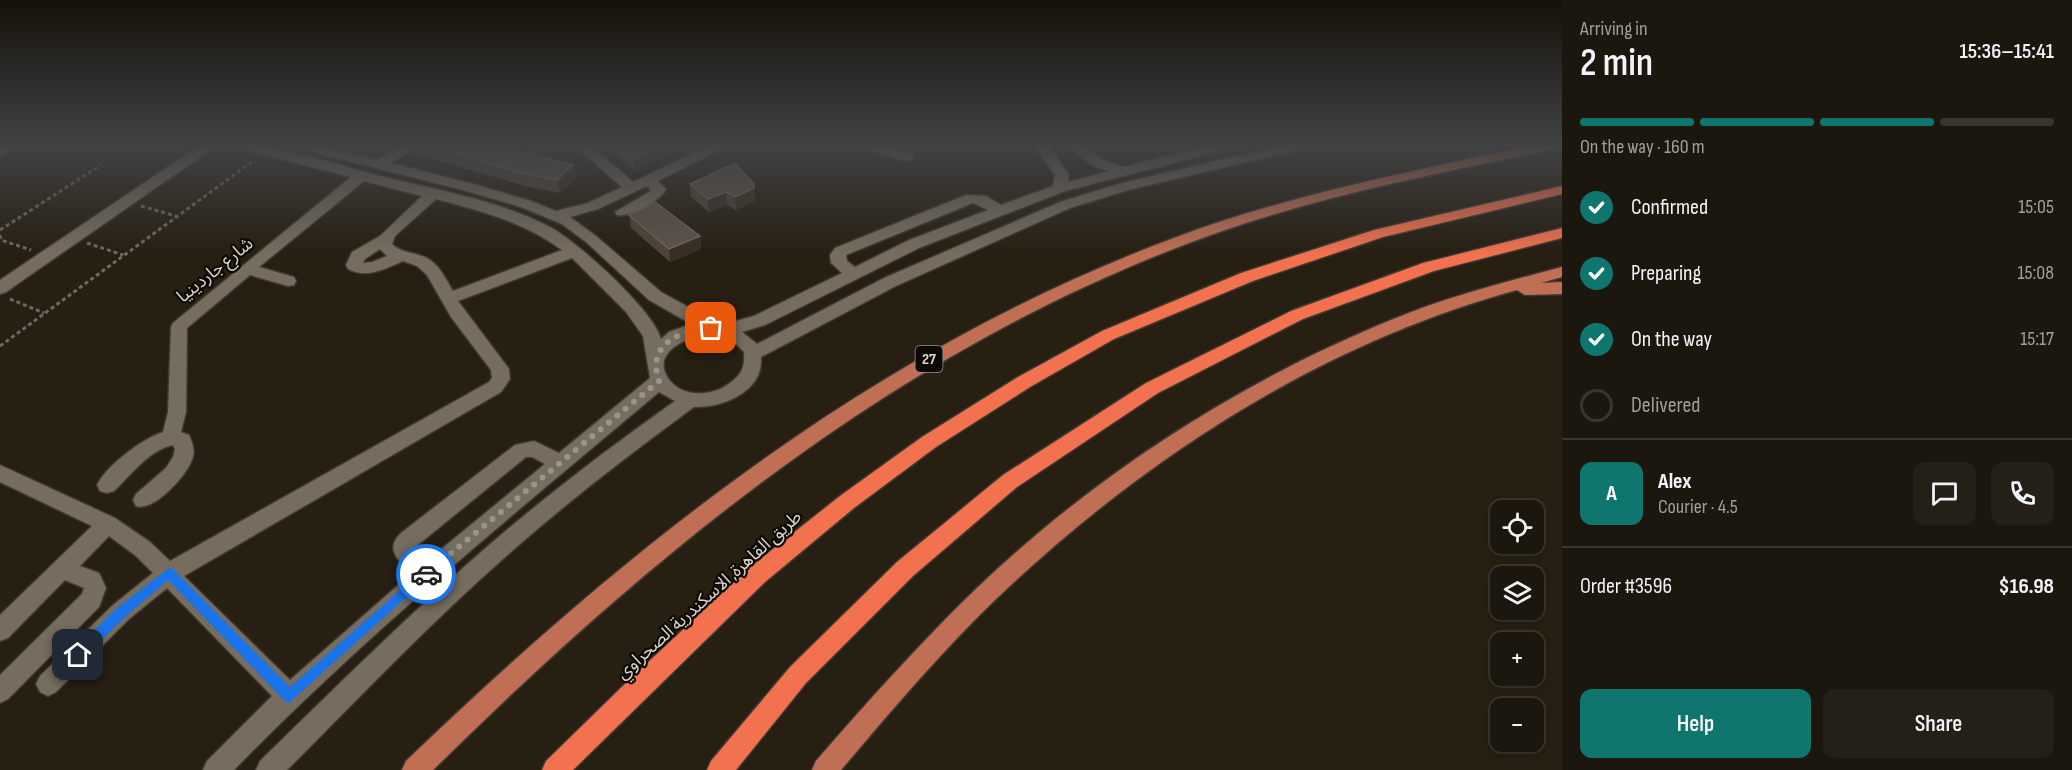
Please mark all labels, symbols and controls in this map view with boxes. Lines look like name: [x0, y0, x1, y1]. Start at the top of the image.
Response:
text: Arriving in: [1580, 17, 1648, 41]
text: 15:36–15:41: [1959, 38, 2054, 65]
text: 2 min: [1580, 40, 1653, 87]
text: On the way · 160 m: [1580, 135, 1705, 159]
icon: check: [1580, 191, 1613, 224]
text: Confirmed: [1631, 194, 1708, 221]
text: 15:05: [2018, 195, 2054, 219]
street label: شارع جاردينيا: [173, 233, 259, 309]
icon: check: [1580, 257, 1613, 290]
text: Preparing: [1631, 260, 1701, 287]
text: 15:08: [2018, 261, 2054, 285]
pin: [685, 302, 736, 353]
icon: bag: [694, 311, 727, 344]
icon: check: [1580, 323, 1613, 356]
text: On the way: [1631, 326, 1712, 353]
text: 15:17: [2020, 327, 2054, 351]
road number: 27: [916, 346, 942, 372]
text: Delivered: [1631, 392, 1700, 419]
button: chat: [1913, 462, 1976, 525]
button: phone: [1991, 462, 2054, 525]
text: Alex: [1658, 468, 1691, 495]
text: A: [1606, 480, 1617, 507]
text: Courier · 4.5: [1658, 495, 1738, 519]
map controls: [1490, 500, 1544, 752]
button: locate: [1490, 500, 1544, 554]
street label: طريق القاهرة, الاسكندرية الصحراوي: [612, 506, 807, 685]
courier: [396, 544, 456, 604]
icon: car: [410, 558, 443, 591]
button: layers: [1490, 566, 1544, 620]
text: Order #3596: [1580, 573, 1672, 600]
text: $16.98: [1999, 573, 2054, 600]
pin: [52, 629, 103, 680]
button: +: [1490, 632, 1544, 686]
icon: home: [61, 638, 94, 671]
button: Help: [1580, 689, 1811, 758]
button: Share: [1823, 689, 2054, 758]
button: −: [1490, 698, 1544, 752]

